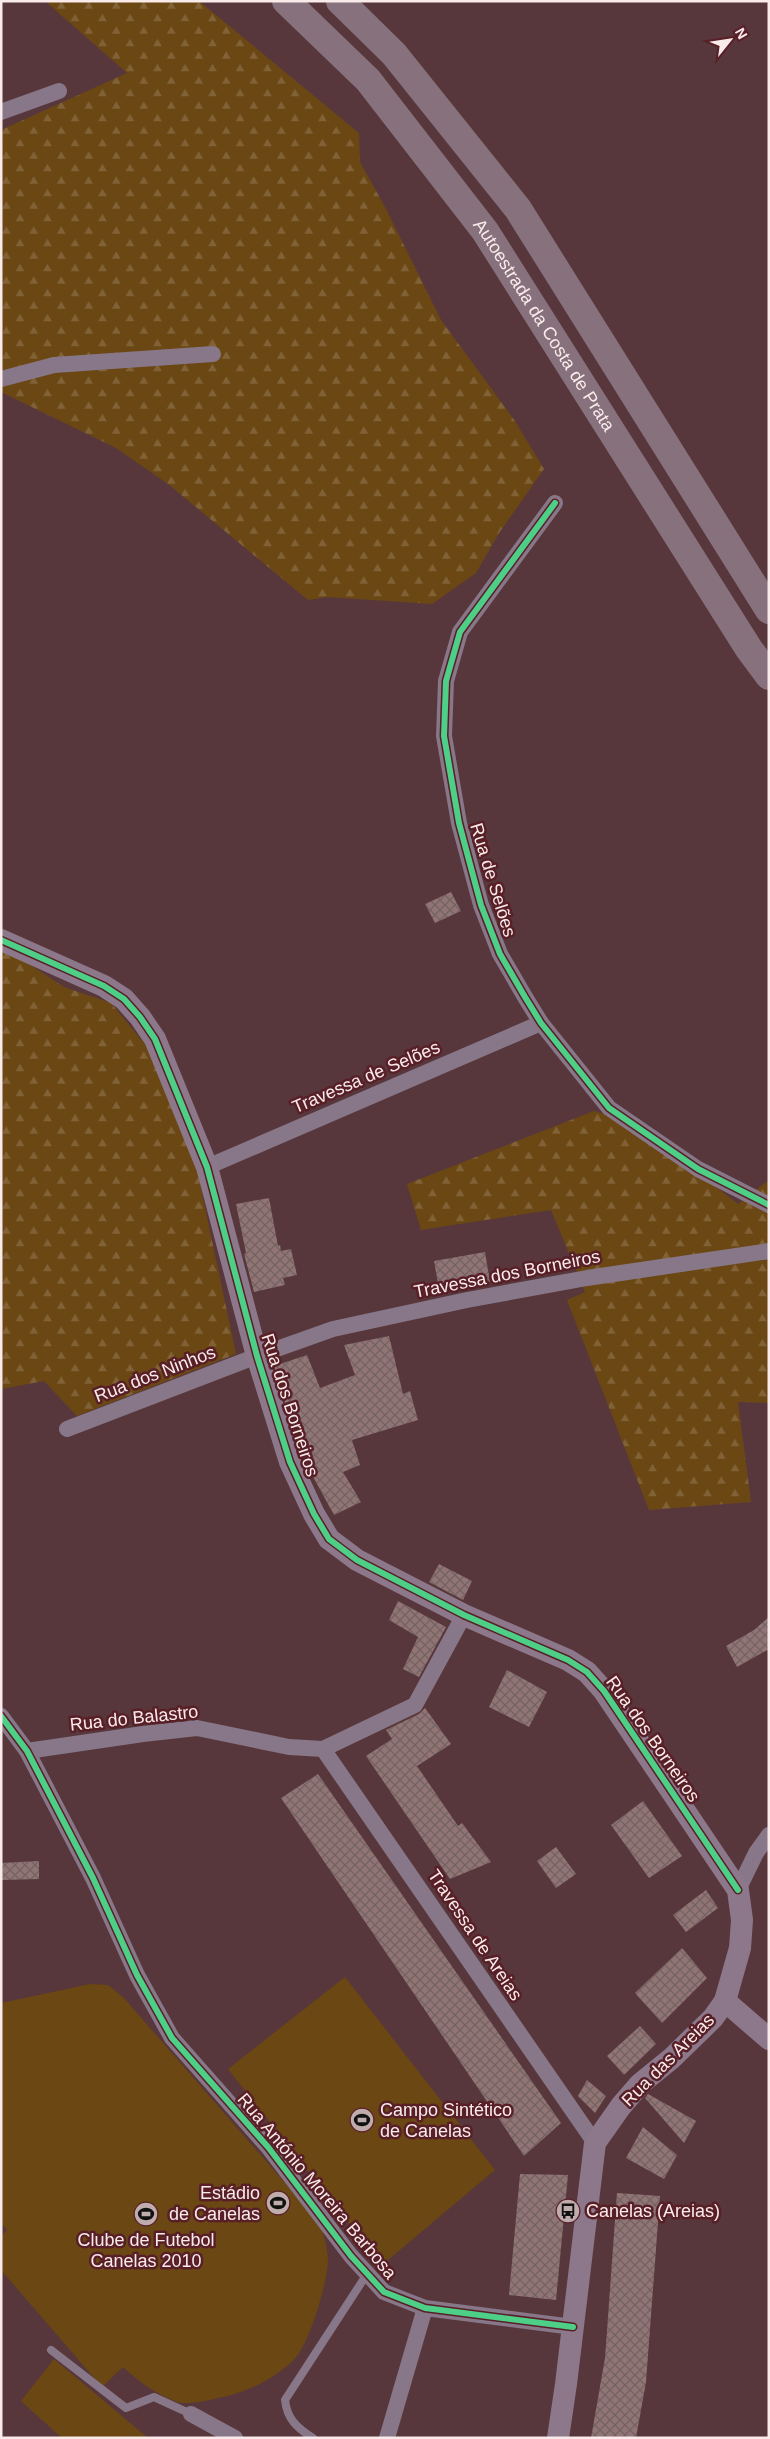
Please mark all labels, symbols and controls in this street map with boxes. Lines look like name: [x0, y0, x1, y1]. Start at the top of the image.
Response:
north arrow: [705, 15, 755, 65]
text: N: [732, 25, 751, 42]
street label: Autoestrada da Costa de Prata: [469, 215, 619, 436]
street label: Rua de Selões: [466, 821, 520, 939]
street label: Travessa de Selões: [289, 1037, 443, 1117]
street label: Travessa dos Borneiros: [412, 1246, 602, 1302]
street label: Rua dos Borneiros: [257, 1331, 323, 1479]
street label: Rua dos Ninhos: [92, 1342, 218, 1406]
street label: Rua dos Borneiros: [602, 1672, 704, 1806]
street label: Rua do Balastro: [69, 1701, 199, 1735]
street label: Travessa de Areias: [424, 1866, 526, 2004]
street label: Rua das Areias: [618, 2010, 718, 2110]
street label: Rua António Moreira Barbosa: [233, 2089, 401, 2284]
place label: Campo Sintético de Canelas: [380, 2100, 512, 2141]
sports icon: Campo Sintético de Canelas: [349, 2107, 375, 2133]
place label: Estádio de Canelas: [169, 2183, 260, 2224]
sports icon: Estádio de Canelas: [265, 2190, 291, 2216]
bus stop icon: Canelas (Areias): [555, 2198, 581, 2224]
sports icon: Clube de Futebol Canelas 2010: [133, 2201, 159, 2227]
place label: Canelas (Areias): [586, 2201, 720, 2221]
place label: Clube de Futebol Canelas 2010: [77, 2230, 215, 2271]

